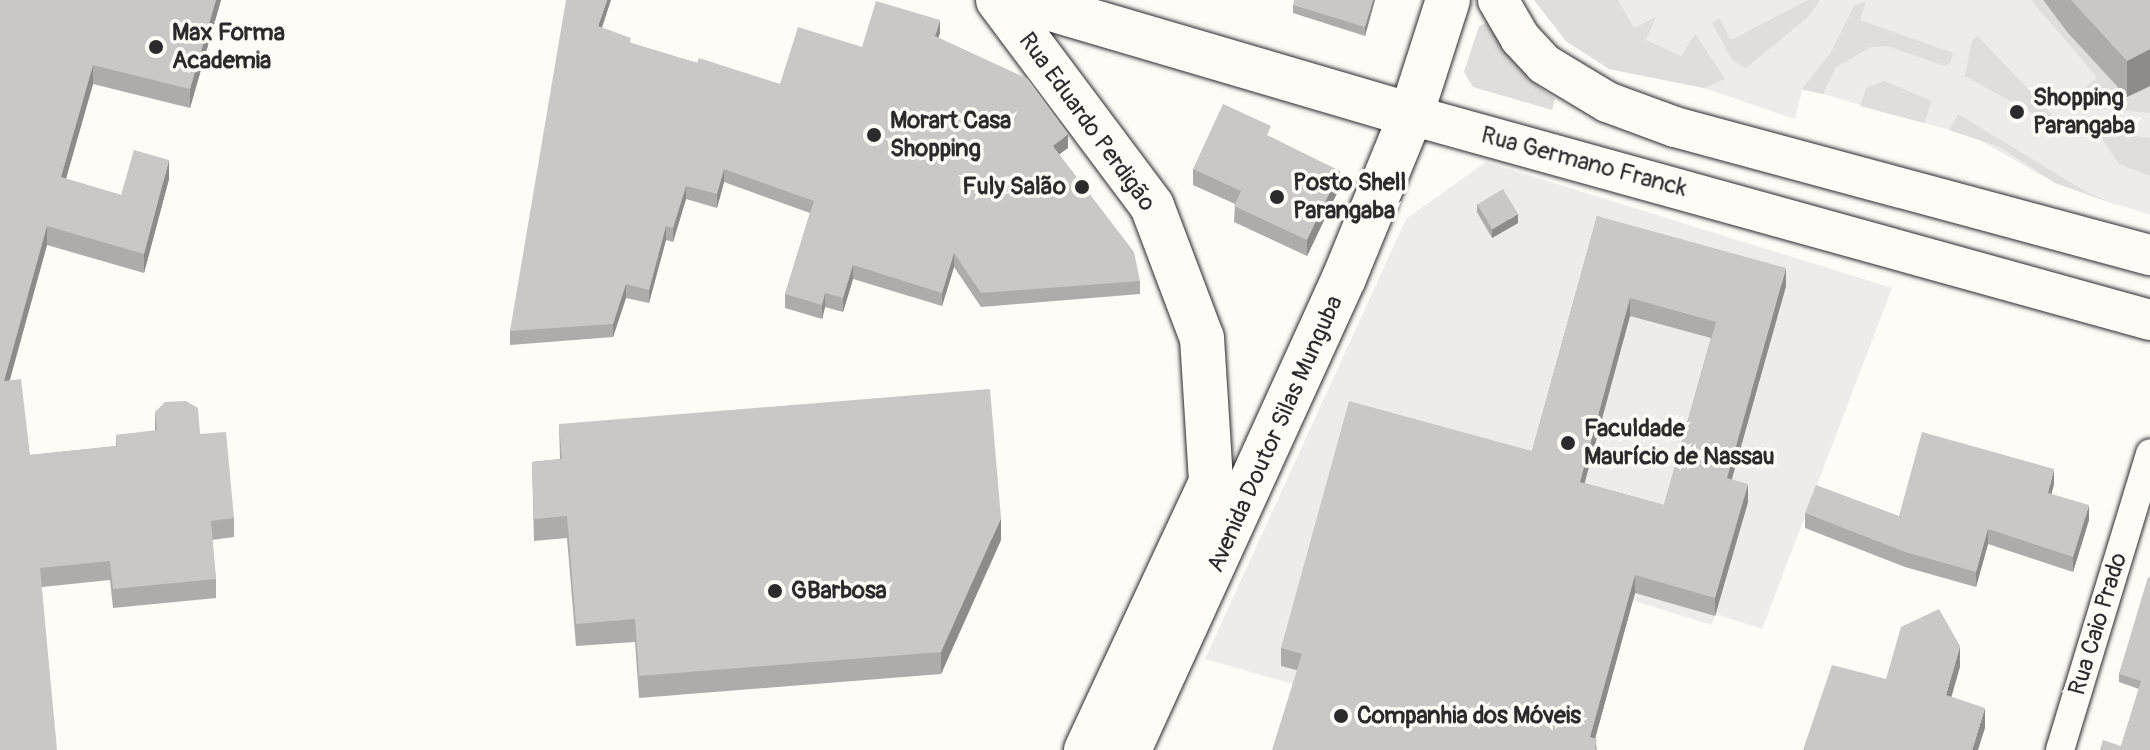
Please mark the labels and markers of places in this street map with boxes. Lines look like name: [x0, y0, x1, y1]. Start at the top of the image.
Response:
place label: Max Forma Academia: [172, 19, 285, 75]
marker: Max Forma Academia: [147, 38, 165, 56]
place label: Shopping Parangaba: [2033, 84, 2135, 140]
marker: Shopping Parangaba: [2008, 103, 2026, 121]
place label: Morart Casa Shopping: [890, 107, 1011, 163]
marker: Morart Casa Shopping: [865, 126, 883, 144]
place label: Posto Shell Parangaba: [1293, 169, 1406, 225]
place label: Fuly Salão: [962, 173, 1066, 201]
marker: Fuly Salão: [1073, 178, 1091, 196]
marker: Posto Shell Parangaba: [1268, 188, 1286, 206]
place label: Faculdade Maurício de Nassau: [1584, 415, 1775, 471]
marker: Faculdade Maurício de Nassau: [1559, 434, 1577, 452]
place label: GBarbosa: [791, 577, 887, 605]
marker: GBarbosa: [766, 582, 784, 600]
place label: Companhia dos Móveis: [1357, 702, 1581, 730]
marker: Companhia dos Móveis: [1332, 707, 1350, 725]

